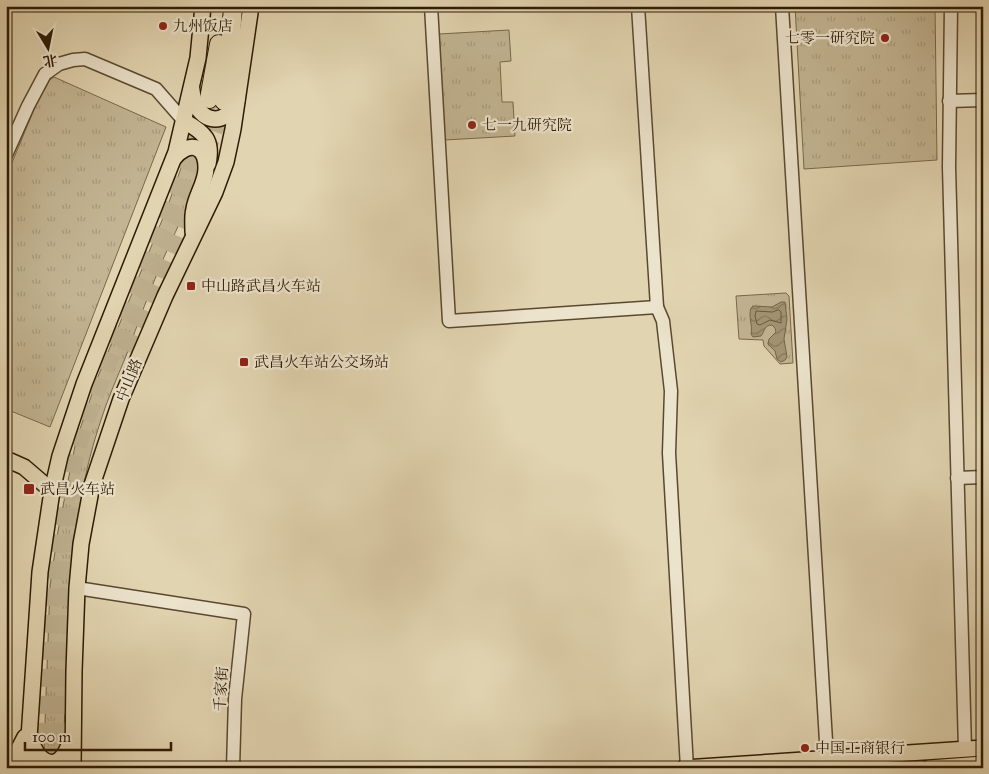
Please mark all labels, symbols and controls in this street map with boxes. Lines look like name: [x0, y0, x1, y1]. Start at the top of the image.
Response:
place label: 九州饭店: [173, 17, 233, 35]
marker: 九州饭店: [157, 20, 169, 32]
north arrow: [22, 22, 72, 72]
place label: 七零一研究院: [785, 29, 875, 47]
marker: 七零一研究院: [879, 32, 891, 44]
text: 北: [42, 51, 59, 70]
place label: 七一九研究院: [482, 116, 572, 134]
marker: 七一九研究院: [466, 119, 478, 131]
place label: 中山路武昌火车站: [201, 277, 321, 295]
marker: 中山路武昌火车站: [185, 280, 197, 292]
place label: 武昌火车站公交场站: [254, 353, 389, 371]
street label: 中山路: [112, 356, 146, 404]
marker: 武昌火车站公交场站: [238, 356, 250, 368]
place label: 武昌火车站: [40, 480, 115, 498]
marker: 武昌火车站: [22, 482, 36, 496]
street label: 千家街: [210, 666, 232, 712]
scale bar: [25, 719, 171, 751]
text: 100 m: [32, 728, 72, 746]
place label: 中国工商银行: [815, 739, 905, 757]
marker: 中国工商银行: [799, 742, 811, 754]

